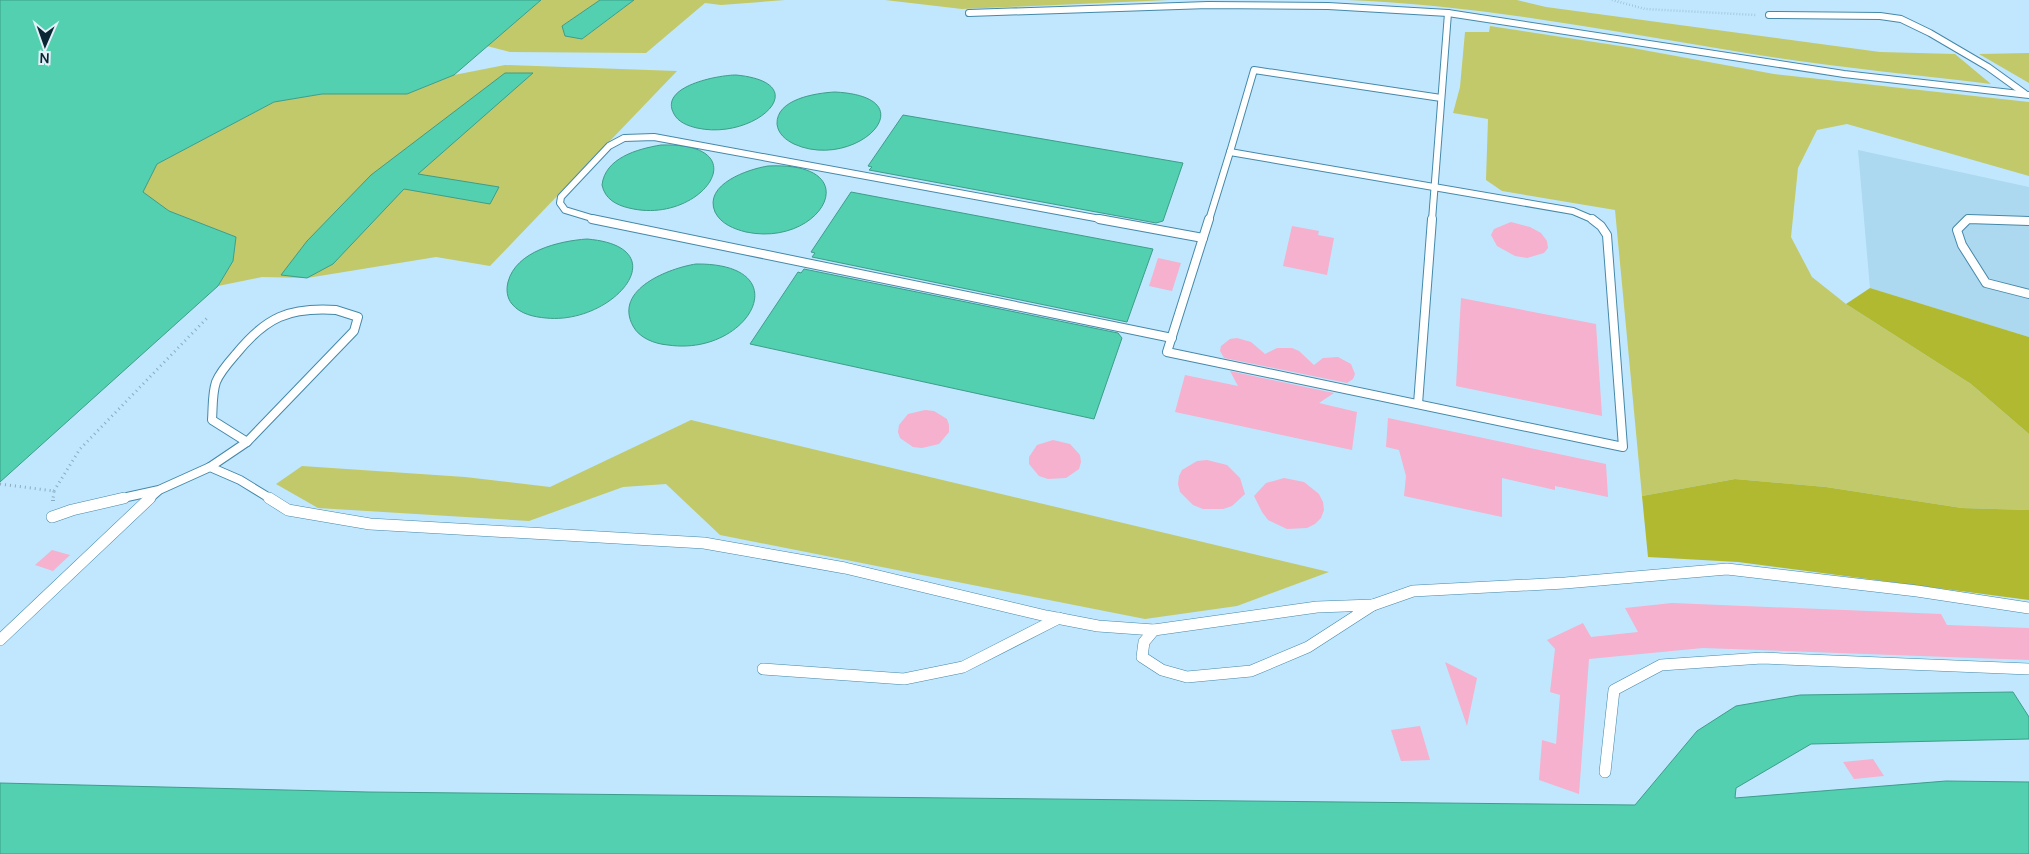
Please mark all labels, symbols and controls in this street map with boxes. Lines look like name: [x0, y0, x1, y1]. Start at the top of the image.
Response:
north arrow: [20, 20, 70, 70]
text: N: [39, 49, 50, 68]

